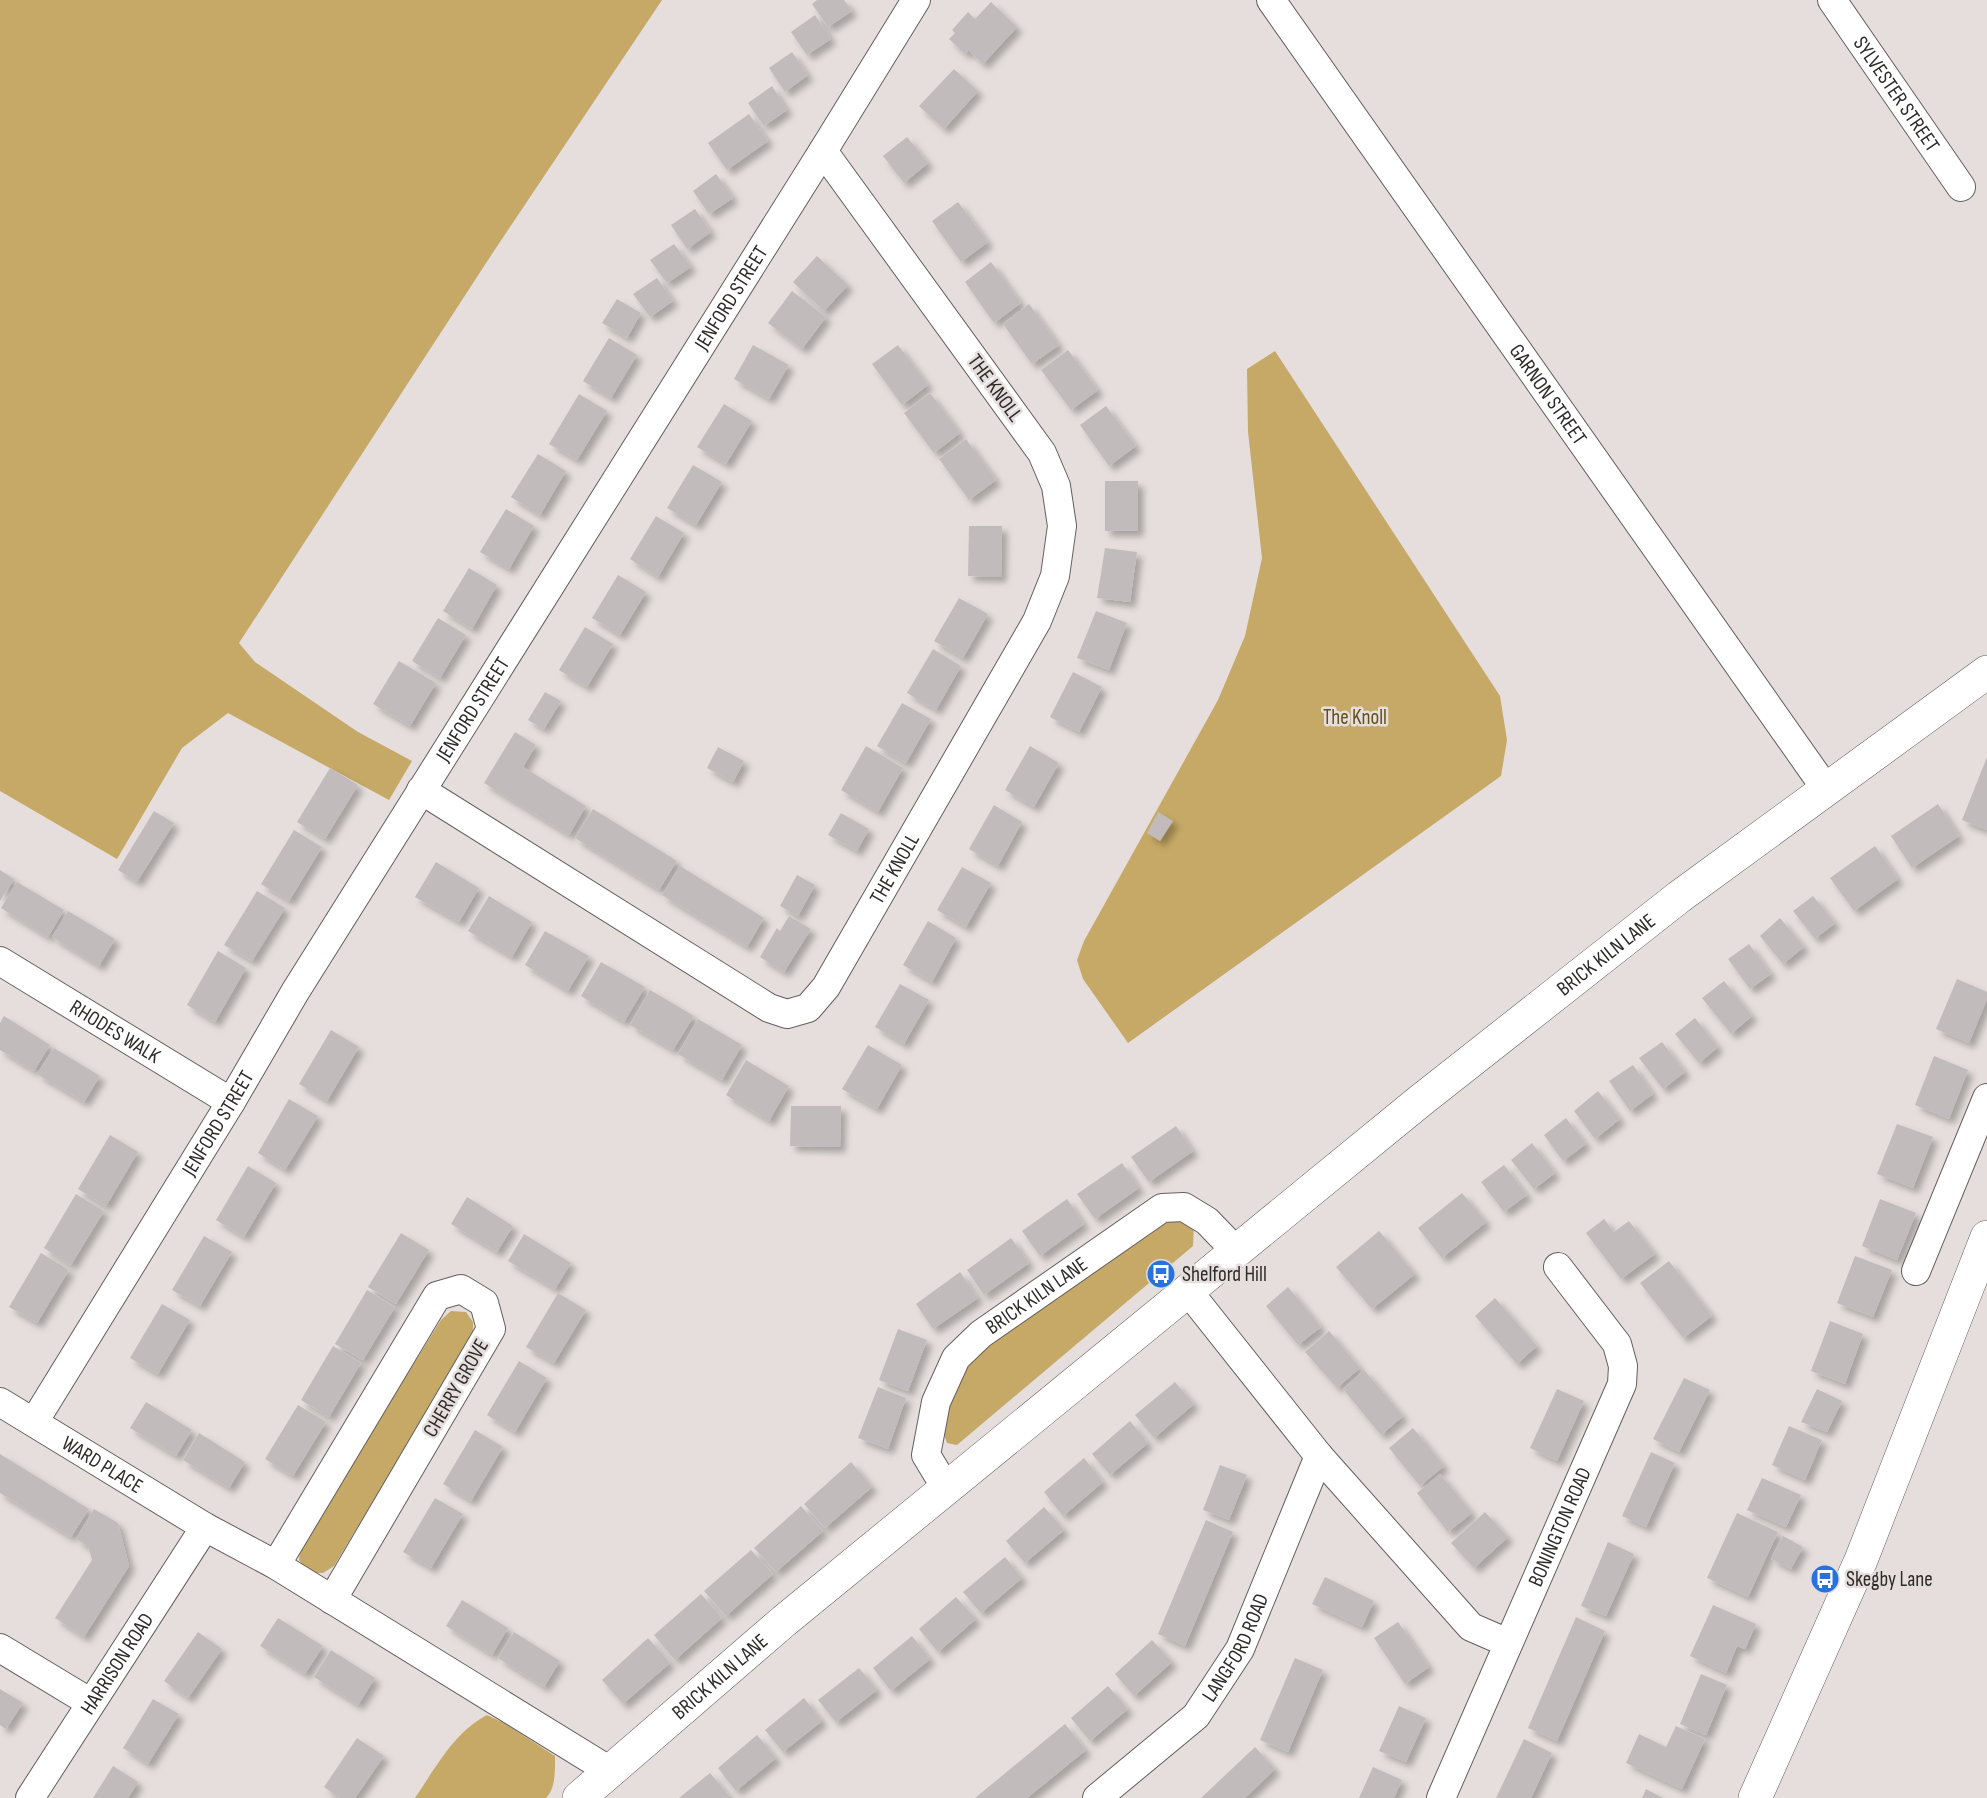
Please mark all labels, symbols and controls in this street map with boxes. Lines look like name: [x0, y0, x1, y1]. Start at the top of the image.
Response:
street label: SYLVESTER STREET: [1848, 31, 1945, 157]
street label: JENFORD STREET: [688, 240, 773, 355]
street label: GARNON STREET: [1504, 339, 1593, 450]
street label: THE KNOLL: [962, 349, 1028, 427]
street label: JENFORD STREET: [430, 652, 515, 767]
park label: The Knoll: [1323, 705, 1387, 730]
street label: THE KNOLL: [864, 829, 925, 908]
street label: BRICK KILN LANE: [1552, 908, 1660, 1001]
street label: RHODES WALK: [65, 994, 165, 1069]
street label: JENFORD STREET: [176, 1066, 259, 1181]
street label: BRICK KILN LANE: [981, 1251, 1092, 1339]
bus stop icon: Shelford Hill: [1145, 1258, 1177, 1290]
place label: Shelford Hill: [1182, 1262, 1267, 1287]
street label: CHERRY GROVE: [418, 1335, 494, 1441]
street label: WARD PLACE: [57, 1430, 147, 1499]
street label: BONINGTON ROAD: [1523, 1463, 1597, 1590]
bus stop icon: Skegby Lane: [1809, 1563, 1841, 1595]
place label: Skegby Lane: [1846, 1567, 1933, 1592]
street label: LANGFORD ROAD: [1196, 1590, 1274, 1706]
street label: HARRISON ROAD: [75, 1608, 159, 1719]
street label: BRICK KILN LANE: [667, 1628, 773, 1725]

